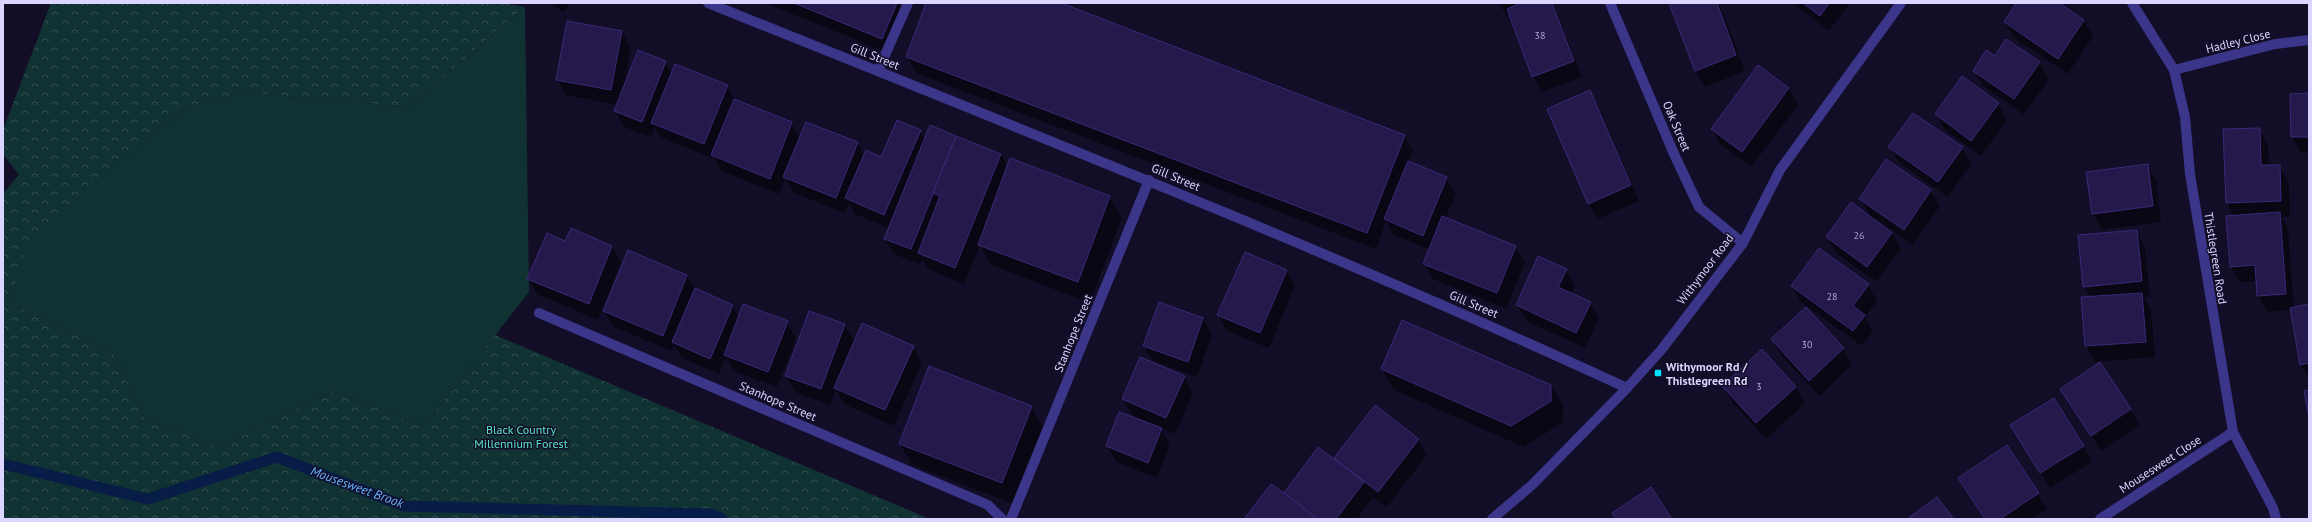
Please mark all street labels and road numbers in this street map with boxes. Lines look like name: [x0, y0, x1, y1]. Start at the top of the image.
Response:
street label: Hadley Close: [2204, 26, 2272, 56]
street label: Gill Street: [848, 39, 902, 73]
street label: Oak Street: [1660, 98, 1694, 154]
street label: Gill Street: [1149, 160, 1203, 194]
street label: Thistlegreen Road: [2201, 211, 2231, 305]
street label: Withymoor Road: [1674, 231, 1736, 307]
street label: Gill Street: [1447, 287, 1501, 321]
street label: Stanhope Street: [1051, 292, 1095, 374]
street label: Stanhope Street: [737, 378, 819, 424]
street label: Mousesweet Close: [2116, 432, 2204, 496]

